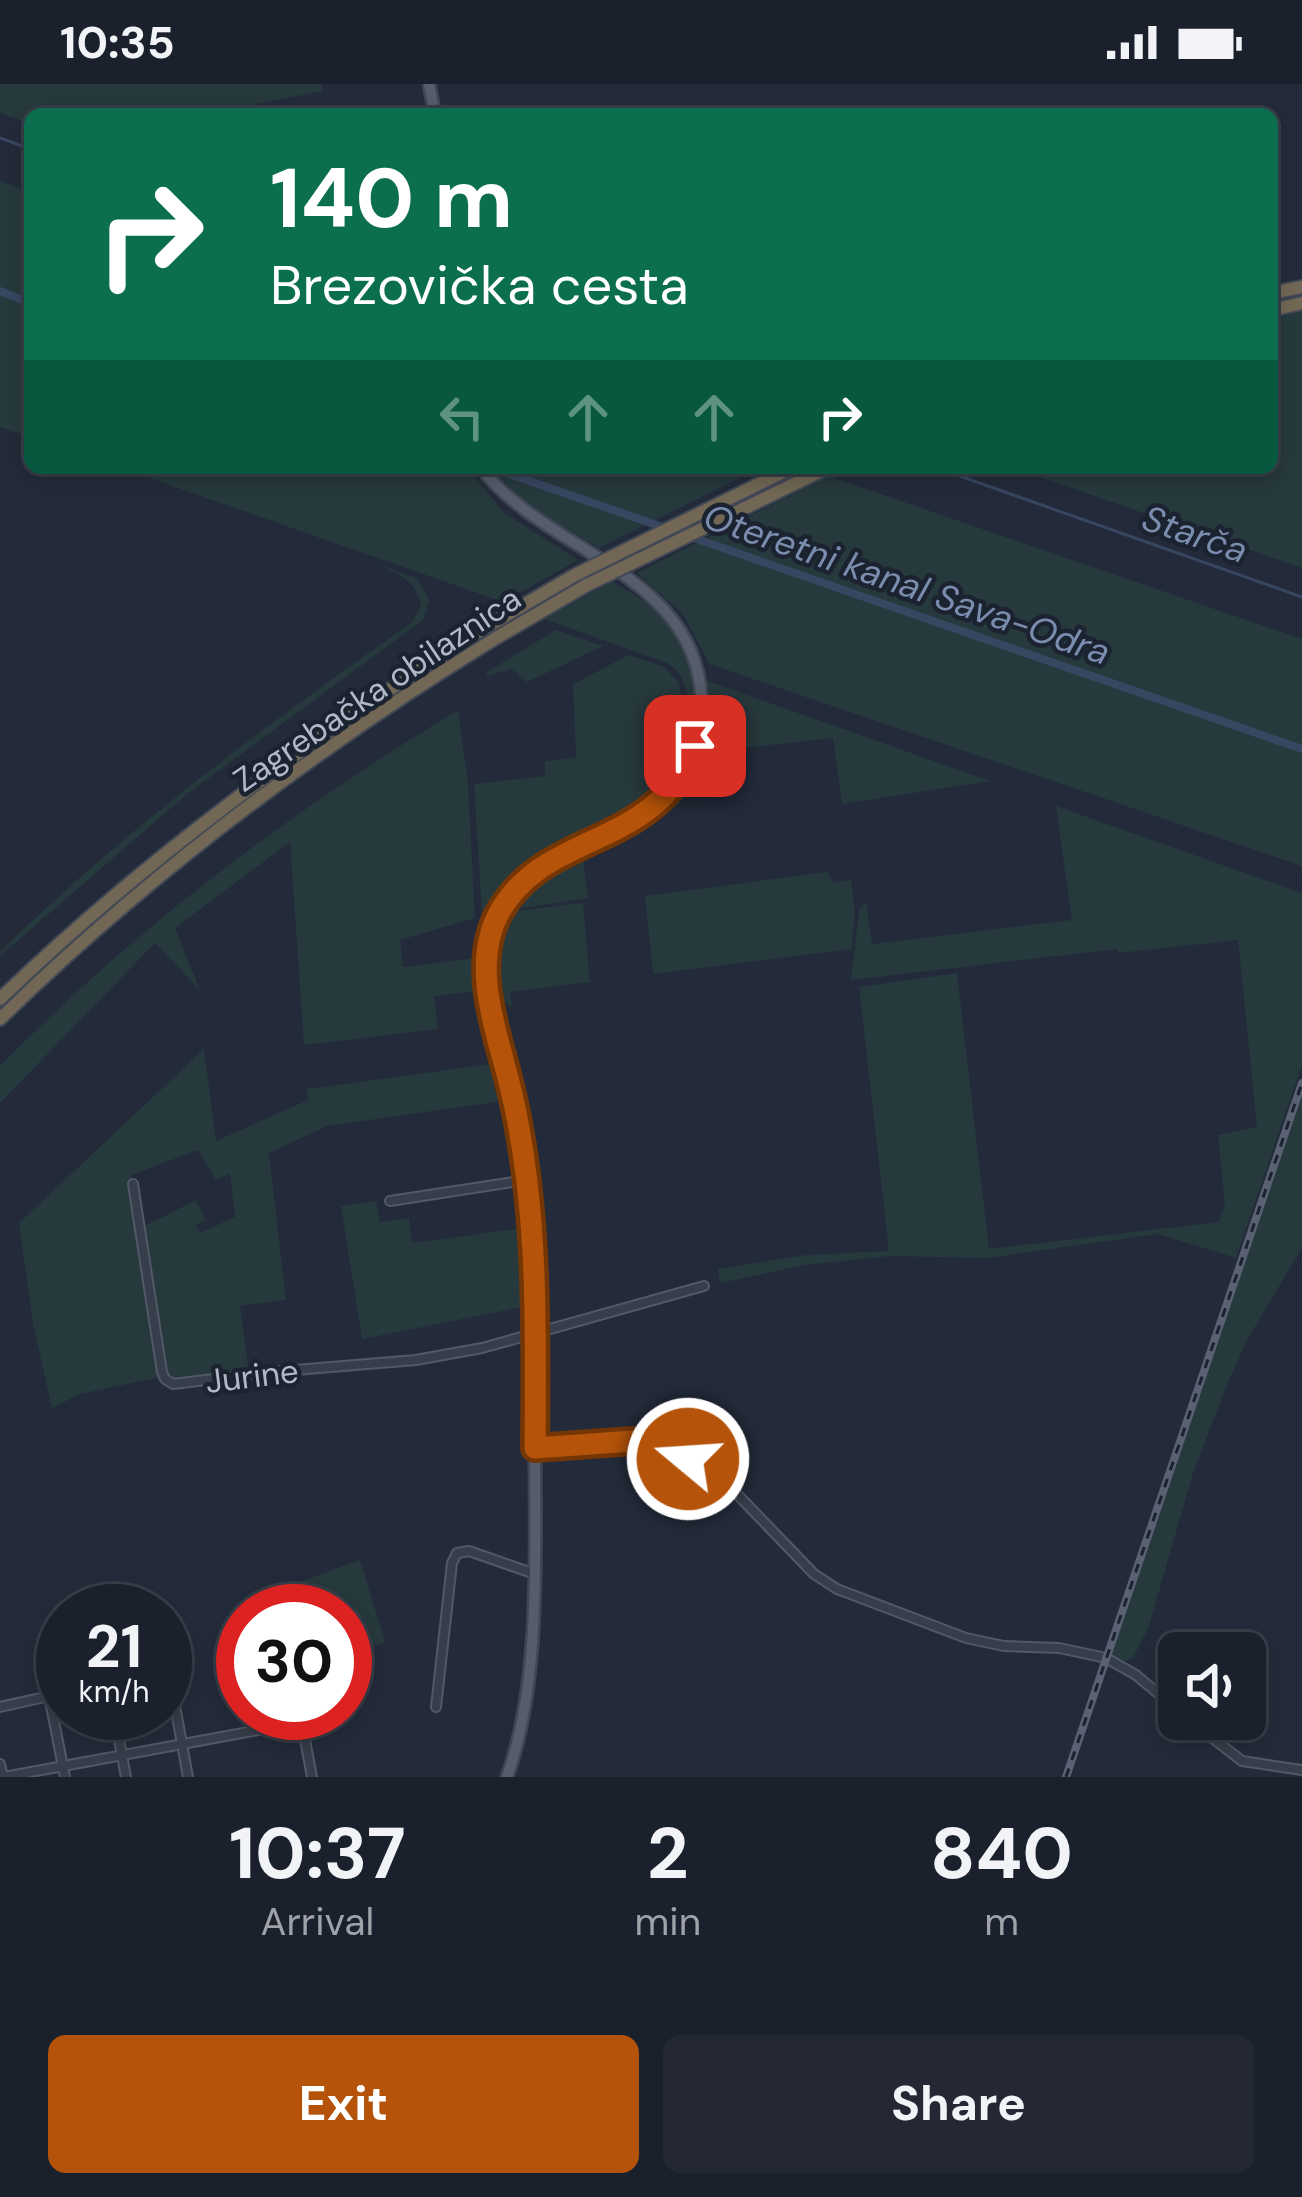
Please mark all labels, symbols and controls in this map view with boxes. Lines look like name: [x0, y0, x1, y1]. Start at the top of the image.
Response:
text: 10:35: [60, 13, 175, 72]
text: 140 m: [270, 144, 513, 253]
icon: right: [72, 156, 228, 312]
text: Brezovička cesta: [270, 250, 689, 321]
icon: left: [429, 384, 495, 450]
icon: ahead: [555, 384, 621, 450]
icon: ahead: [681, 384, 747, 450]
icon: right: [807, 384, 873, 450]
water label: Oteretni kanal Sava-Odra: [698, 492, 1116, 676]
water label: Starča: [1136, 494, 1254, 574]
street label: Zagrebačka obilaznica: [225, 577, 529, 801]
pin: [644, 695, 746, 797]
icon: arrive: [662, 713, 728, 779]
street label: Jurine: [203, 1349, 301, 1403]
position arrow: [625, 1396, 751, 1522]
speed limit sign: 30: [216, 1584, 372, 1740]
text: 21: [86, 1607, 142, 1686]
map controls: [1158, 1632, 1266, 1740]
button: sound: [1158, 1632, 1266, 1740]
text: km/h: [79, 1672, 149, 1711]
text: 10:37: [229, 1807, 406, 1900]
text: 2: [647, 1807, 689, 1900]
text: 840: [930, 1807, 1073, 1900]
text: Arrival: [260, 1896, 374, 1947]
text: min: [635, 1896, 701, 1947]
text: m: [984, 1896, 1019, 1947]
button: Exit: [48, 2035, 639, 2173]
button: Share: [663, 2035, 1254, 2173]

